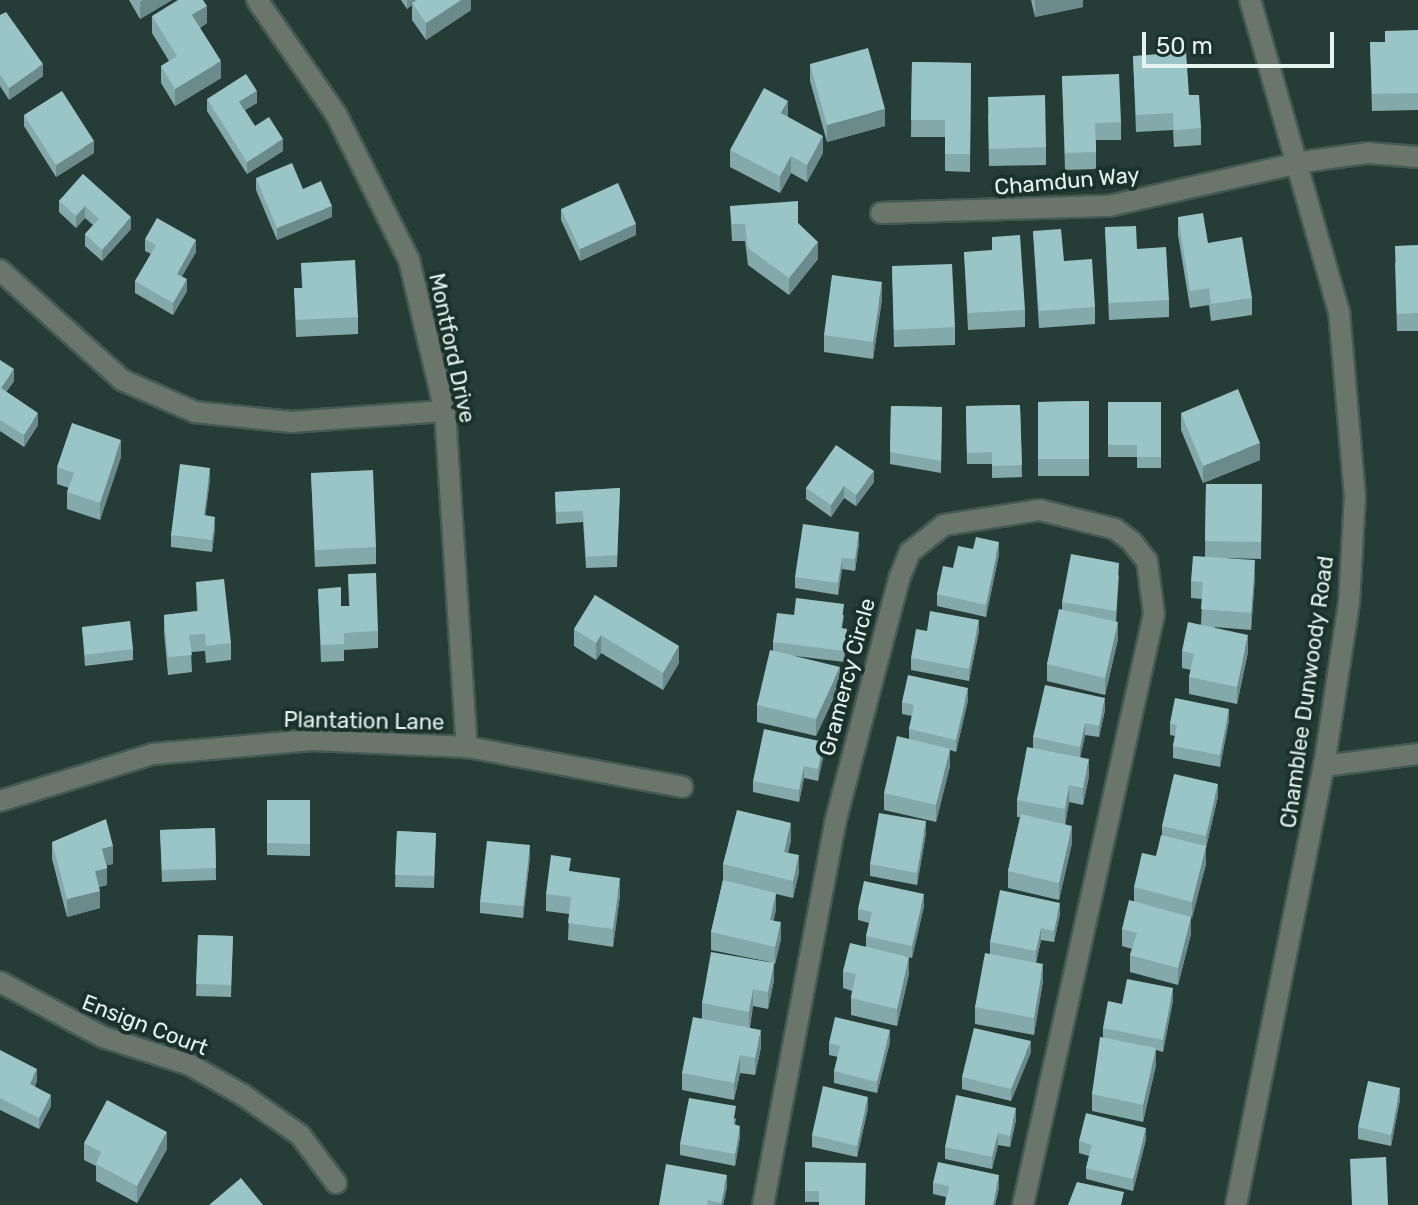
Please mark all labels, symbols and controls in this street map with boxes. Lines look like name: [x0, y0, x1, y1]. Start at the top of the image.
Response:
scale bar: [1146, 16, 1338, 66]
text: 50 m: [1156, 32, 1213, 60]
street label: Chamdun Way: [993, 161, 1141, 201]
street label: Montford Drive: [423, 271, 481, 425]
street label: Chamblee Dunwoody Road: [1275, 554, 1339, 830]
street label: Gramercy Circle: [813, 595, 881, 759]
street label: Plantation Lane: [283, 706, 445, 736]
street label: Ensign Court: [78, 989, 212, 1061]

